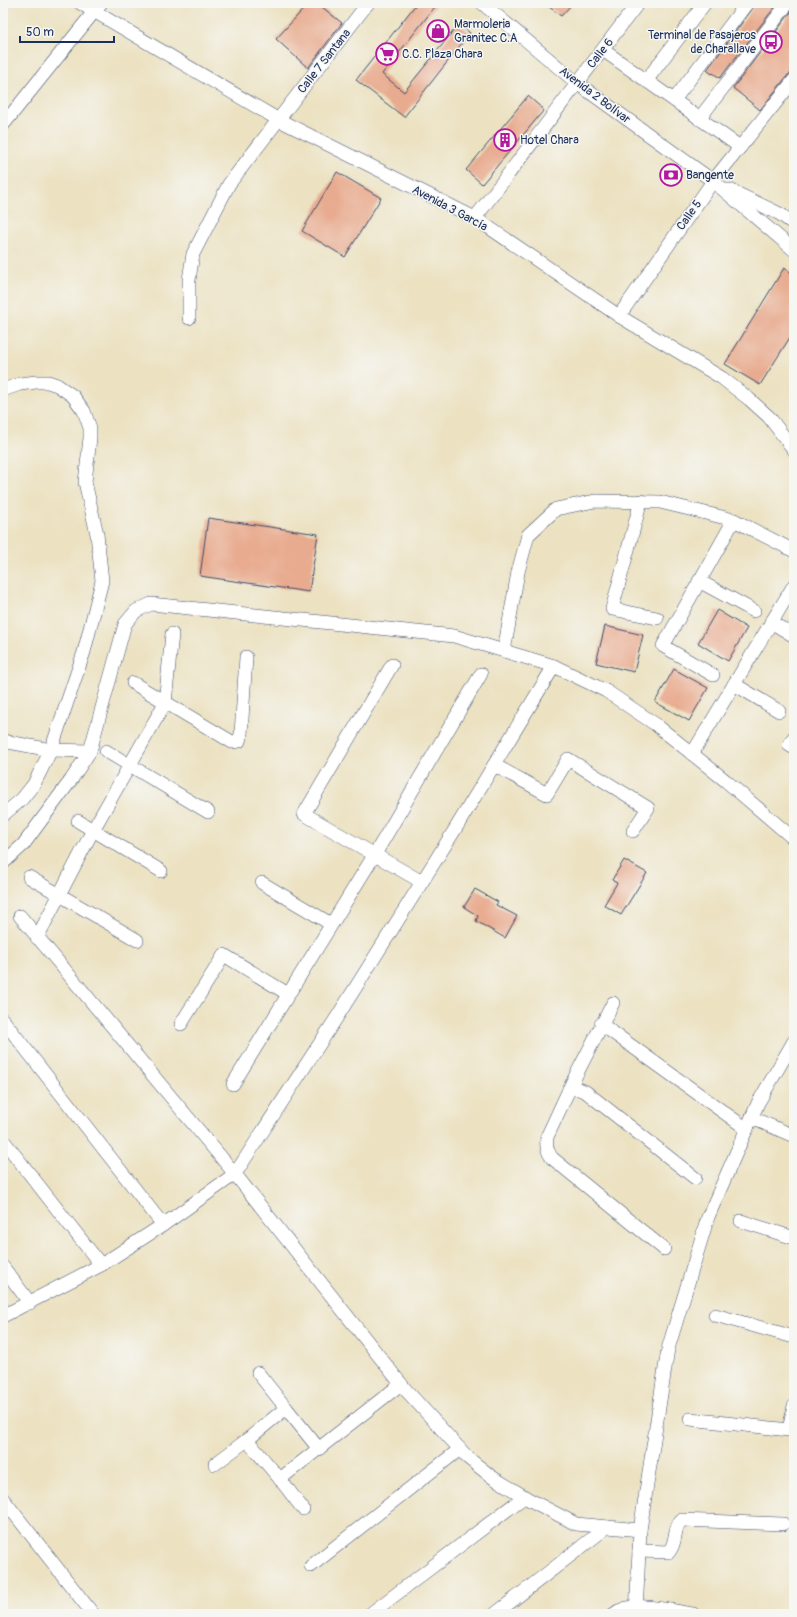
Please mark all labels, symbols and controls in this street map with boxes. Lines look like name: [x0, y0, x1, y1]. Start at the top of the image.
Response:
place label: Marmoleria Granitec C.A: [454, 17, 518, 46]
scale bar: [20, 18, 114, 44]
shop icon: Marmoleria Granitec C.A: [425, 18, 451, 44]
text: 50 m: [26, 25, 54, 40]
street label: Calle 7 Santana: [295, 26, 354, 96]
place label: Terminal de Pasajeros de Charallave: [648, 28, 757, 57]
bus stop icon: Terminal de Pasajeros de Charallave: [758, 29, 784, 55]
street label: Calle 6: [584, 35, 617, 71]
supermarket icon: C.C. Plaza Chara: [374, 41, 400, 67]
place label: C.C. Plaza Chara: [402, 47, 483, 62]
street label: Avenida 2 Bolívar: [556, 64, 634, 127]
building icon: Hotel Chara: [492, 127, 518, 153]
place label: Hotel Chara: [520, 133, 579, 148]
bank icon: Bangente: [658, 162, 684, 188]
place label: Bangente: [686, 168, 734, 183]
street label: Avenida 3 García: [409, 182, 490, 235]
street label: Calle 5: [674, 197, 705, 233]

